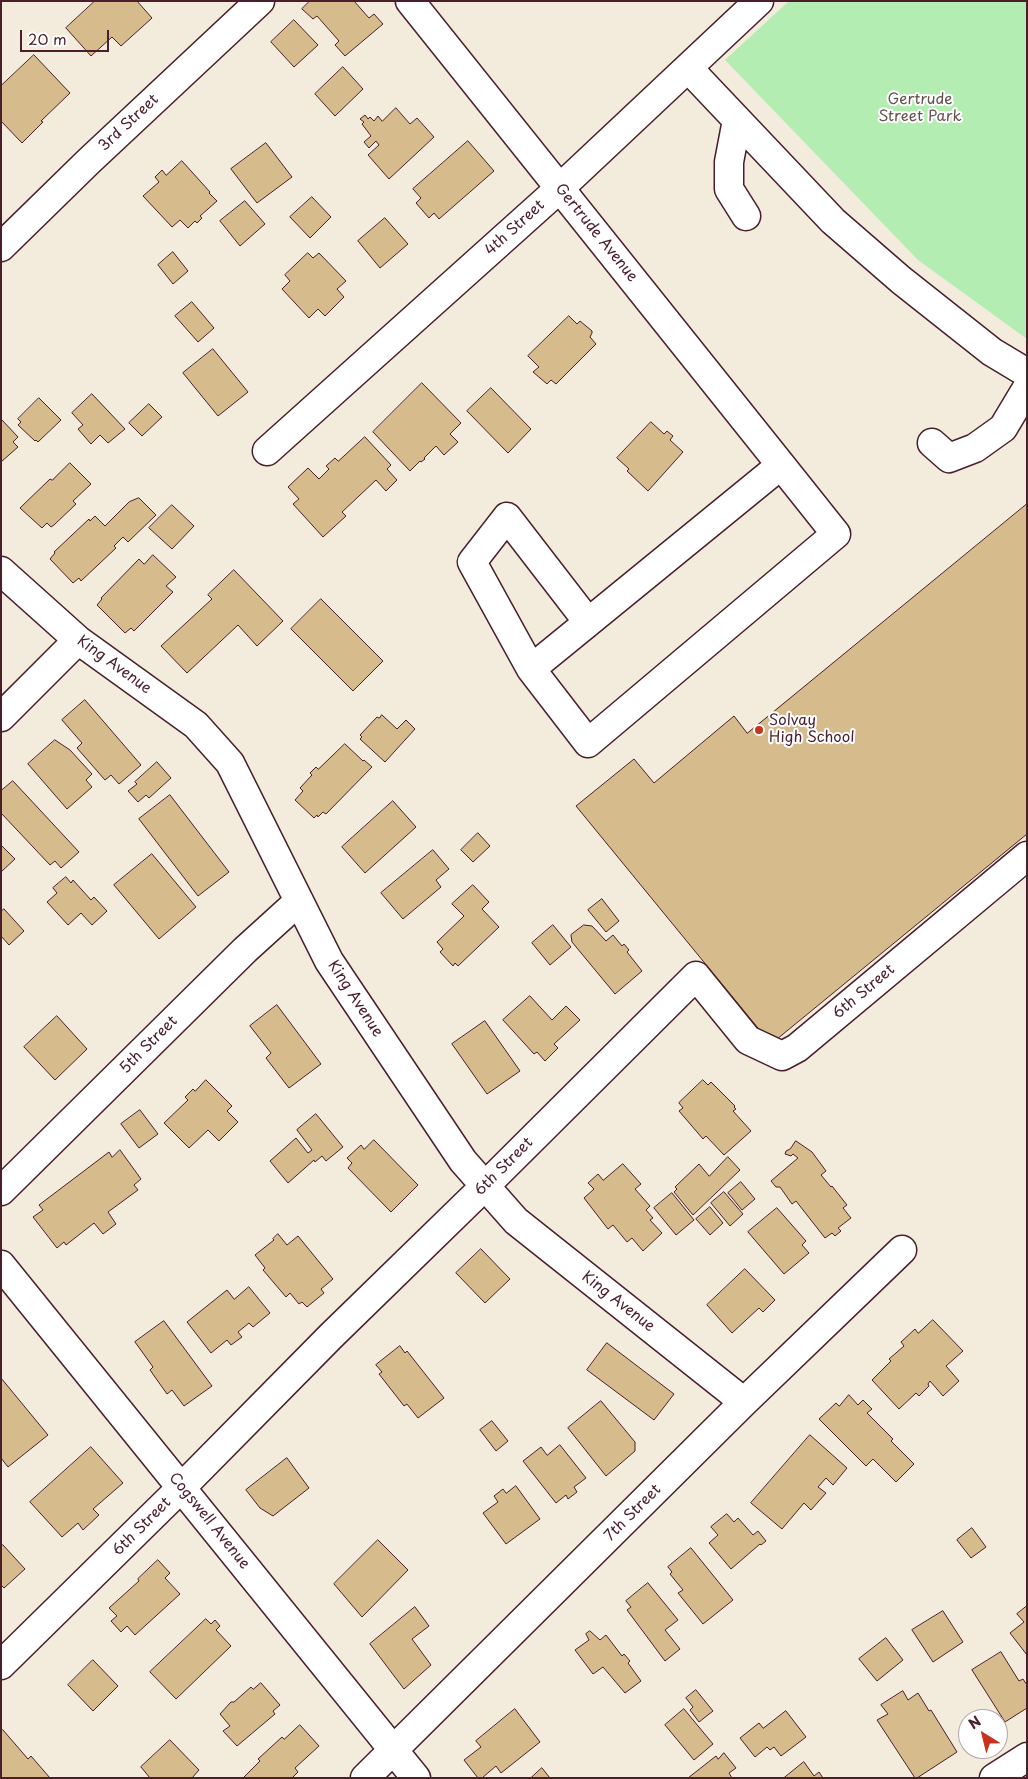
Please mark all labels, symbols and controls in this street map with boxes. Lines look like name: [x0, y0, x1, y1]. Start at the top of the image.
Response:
scale bar: [22, 20, 111, 52]
text: 20 m: [28, 27, 67, 50]
street label: 3rd Street: [95, 91, 163, 155]
park label: Gertrude Street Park: [878, 91, 962, 126]
street label: Gertrude Avenue: [551, 180, 641, 286]
street label: 4th Street: [481, 196, 549, 260]
street label: King Avenue: [73, 632, 155, 698]
place label: Solvay High School: [769, 712, 854, 747]
marker: Solvay High School: [753, 724, 765, 736]
street label: King Avenue: [324, 957, 386, 1041]
street label: 6th Street: [829, 961, 899, 1023]
street label: 5th Street: [116, 1012, 182, 1078]
street label: 6th Street: [471, 1134, 537, 1200]
street label: King Avenue: [578, 1268, 658, 1336]
street label: Cogswell Avenue: [165, 1469, 253, 1573]
street label: 7th Street: [601, 1481, 665, 1545]
street label: 6th Street: [109, 1494, 175, 1560]
north arrow: [958, 1709, 1008, 1759]
text: N: [964, 1711, 985, 1734]

